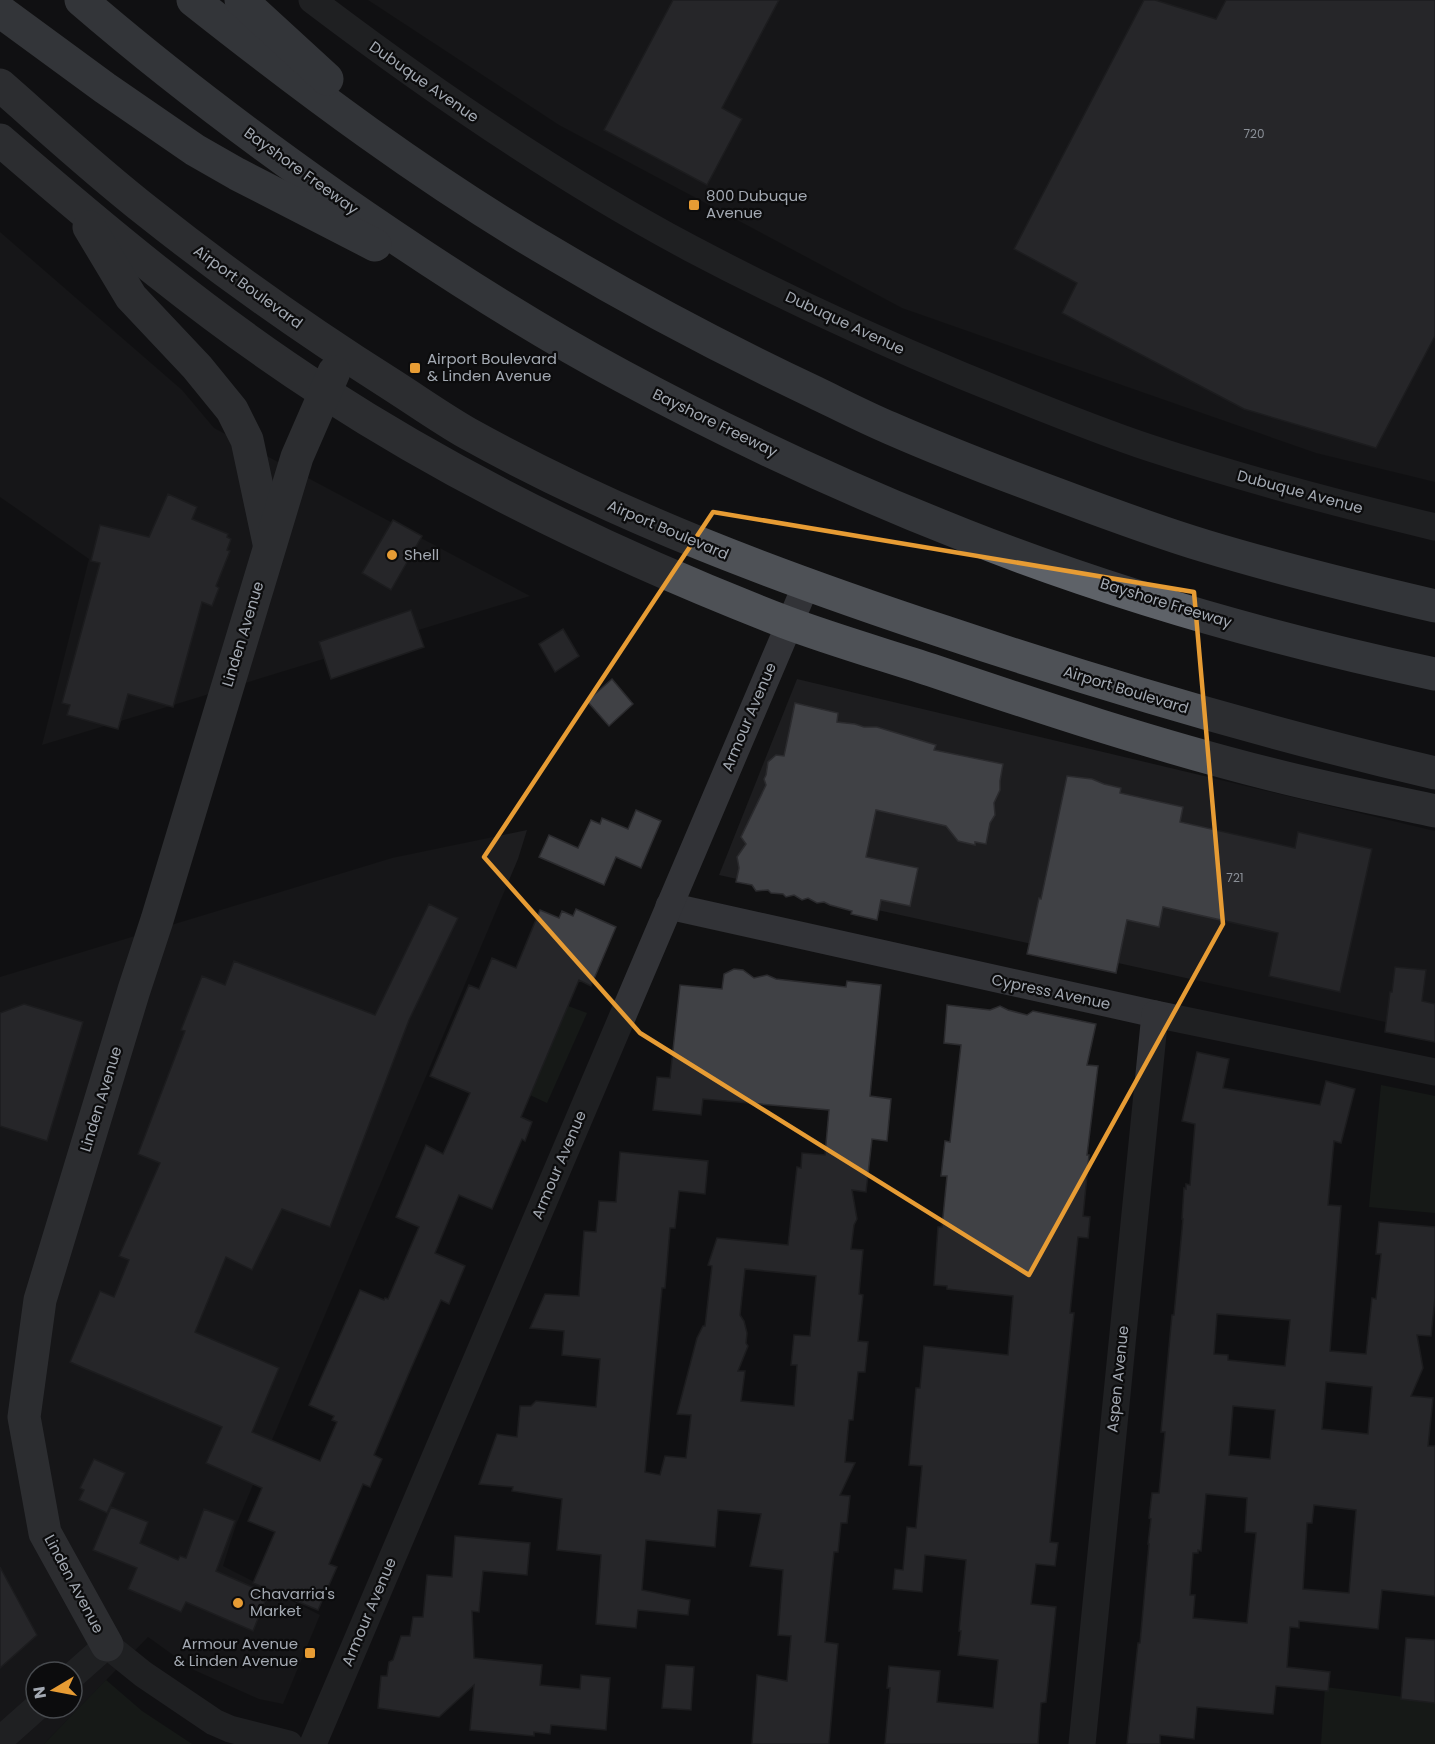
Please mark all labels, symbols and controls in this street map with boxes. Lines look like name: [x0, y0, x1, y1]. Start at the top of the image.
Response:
street label: Dubuque Avenue: [365, 36, 483, 127]
street label: Bayshore Freeway: [240, 122, 363, 219]
house number: 720: [1244, 125, 1265, 142]
place label: 800 Dubuque Avenue: [706, 185, 807, 223]
marker: 800 Dubuque Avenue: [687, 198, 701, 212]
street label: Airport Boulevard: [190, 240, 307, 333]
street label: Dubuque Avenue: [782, 286, 908, 359]
place label: Airport Boulevard & Linden Avenue: [427, 348, 557, 386]
marker: Airport Boulevard & Linden Avenue: [408, 361, 422, 375]
street label: Bayshore Freeway: [649, 383, 782, 462]
street label: Dubuque Avenue: [1235, 465, 1365, 518]
street label: Airport Boulevard: [604, 495, 732, 565]
place label: Shell: [404, 544, 439, 565]
marker: Shell: [385, 548, 399, 562]
street label: Bayshore Freeway: [1098, 573, 1235, 633]
street label: Linden Avenue: [217, 579, 269, 689]
street label: Armour Avenue: [716, 659, 781, 774]
street label: Airport Boulevard: [1061, 660, 1191, 719]
house number: 721: [1226, 869, 1244, 886]
street label: Cypress Avenue: [990, 969, 1112, 1014]
street label: Linden Avenue: [75, 1044, 127, 1154]
street label: Armour Avenue: [526, 1107, 591, 1222]
street label: Aspen Avenue: [1101, 1324, 1134, 1433]
street label: Linden Avenue: [40, 1531, 109, 1637]
street label: Armour Avenue: [336, 1554, 401, 1669]
place label: Chavarria's Market: [250, 1583, 335, 1621]
marker: Chavarria's Market: [231, 1596, 245, 1610]
place label: Armour Avenue & Linden Avenue: [174, 1633, 298, 1671]
marker: Armour Avenue & Linden Avenue: [303, 1646, 317, 1660]
north arrow: [24, 1660, 84, 1720]
text: N: [27, 1685, 52, 1700]

